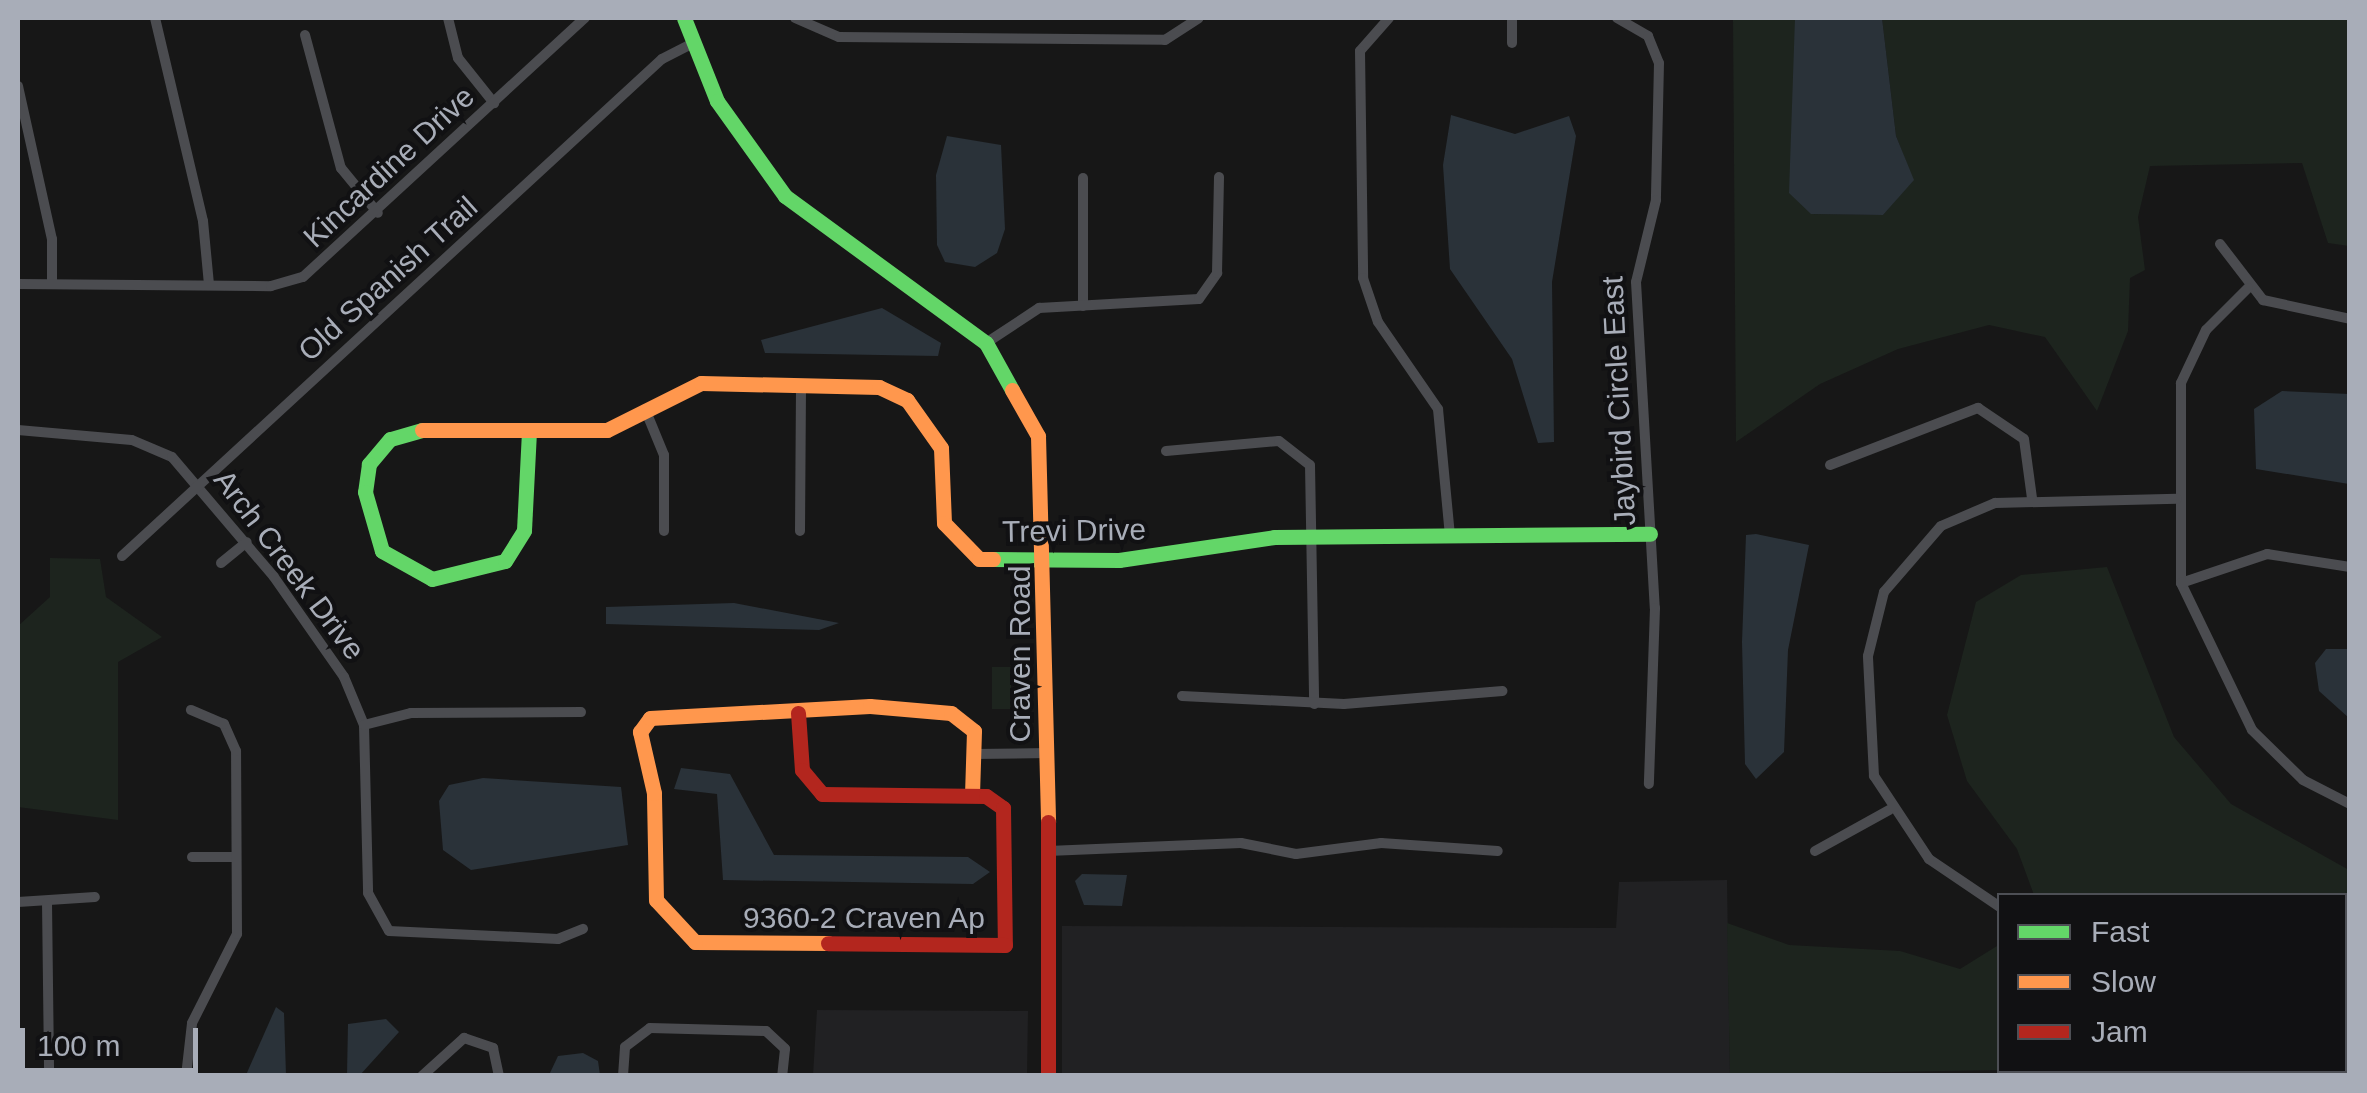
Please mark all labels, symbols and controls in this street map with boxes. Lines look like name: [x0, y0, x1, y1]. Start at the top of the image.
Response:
street label: Kincardine Drive: [296, 79, 482, 255]
street label: Old Spanish Trail: [291, 189, 485, 369]
street label: Jaybird Circle East: [1594, 275, 1644, 527]
street label: Arch Creek Drive: [206, 463, 372, 667]
street label: Trevi Drive: [1002, 512, 1146, 550]
street label: Craven Road: [1002, 566, 1038, 742]
legend: [1997, 893, 2347, 1073]
street label: 9360-2 Craven Ap: [742, 900, 986, 936]
text: Fast: [2091, 915, 2149, 948]
text: Slow: [2091, 965, 2156, 998]
scale bar: [25, 1008, 202, 1070]
text: Jam: [2091, 1015, 2148, 1048]
text: 100 m: [37, 1029, 120, 1062]

